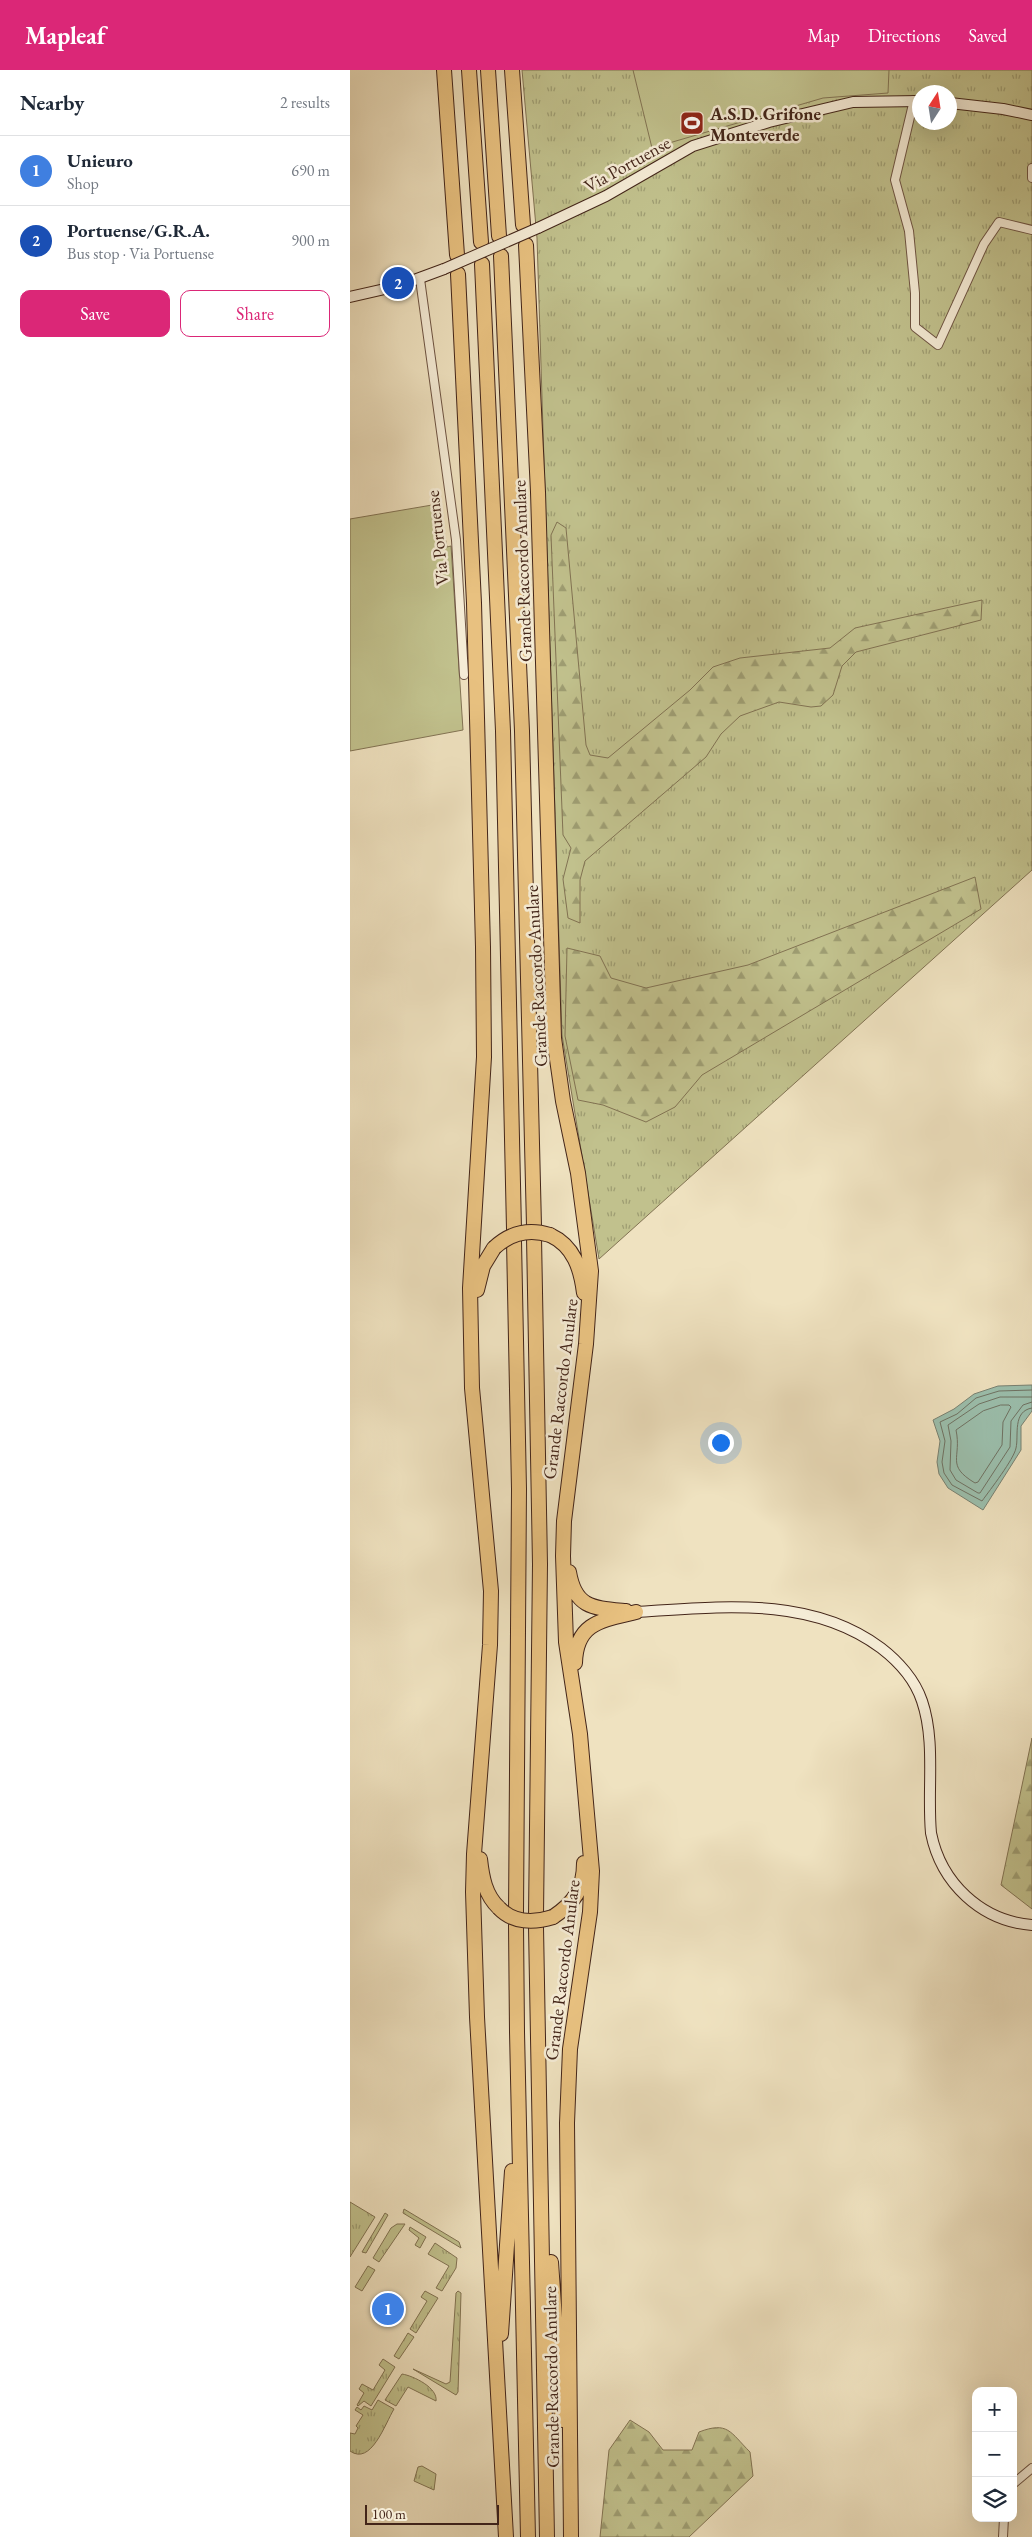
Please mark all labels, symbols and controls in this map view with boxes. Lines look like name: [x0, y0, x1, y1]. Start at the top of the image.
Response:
text: Mapleaf: [25, 20, 106, 51]
text: Map: [808, 24, 840, 47]
text: Directions: [868, 24, 940, 47]
text: Saved: [968, 24, 1007, 47]
north arrow: [912, 85, 957, 130]
text: Nearby: [20, 89, 84, 116]
text: 2 results: [280, 92, 330, 113]
place label: A.S.D. Grifone Monteverde: [709, 102, 822, 146]
sports icon: A.S.D. Grifone Monteverde: [679, 110, 705, 136]
street label: Via Portuense: [580, 131, 674, 197]
text: Unieuro: [67, 148, 133, 173]
text: 1: [32, 160, 40, 181]
text: 690 m: [291, 160, 330, 181]
text: Shop: [67, 173, 99, 194]
text: Portuense/G.R.A.: [67, 218, 210, 243]
text: 2: [32, 230, 40, 251]
text: 900 m: [291, 230, 330, 251]
text: Bus stop · Via Portuense: [67, 243, 214, 264]
pin: 2: [382, 264, 414, 302]
button: Save: [20, 290, 170, 337]
button: Share: [180, 290, 330, 337]
street label: Grande Raccordo Anulare: [507, 480, 537, 662]
street label: Via Portuense: [421, 489, 453, 587]
street label: Grande Raccordo Anulare: [520, 885, 552, 1067]
street label: Grande Raccordo Anulare: [537, 1297, 583, 1481]
your location: [708, 1430, 734, 1456]
street label: Grande Raccordo Anulare: [539, 1878, 585, 2062]
street label: Grande Raccordo Anulare: [538, 2286, 564, 2468]
pin: 1: [372, 2290, 404, 2328]
map controls: [972, 2387, 1017, 2522]
button: +: [972, 2387, 1017, 2432]
button: −: [972, 2432, 1017, 2477]
button: layers: [972, 2477, 1017, 2522]
scale bar: [365, 2502, 499, 2525]
text: 100 m: [372, 2505, 406, 2523]

